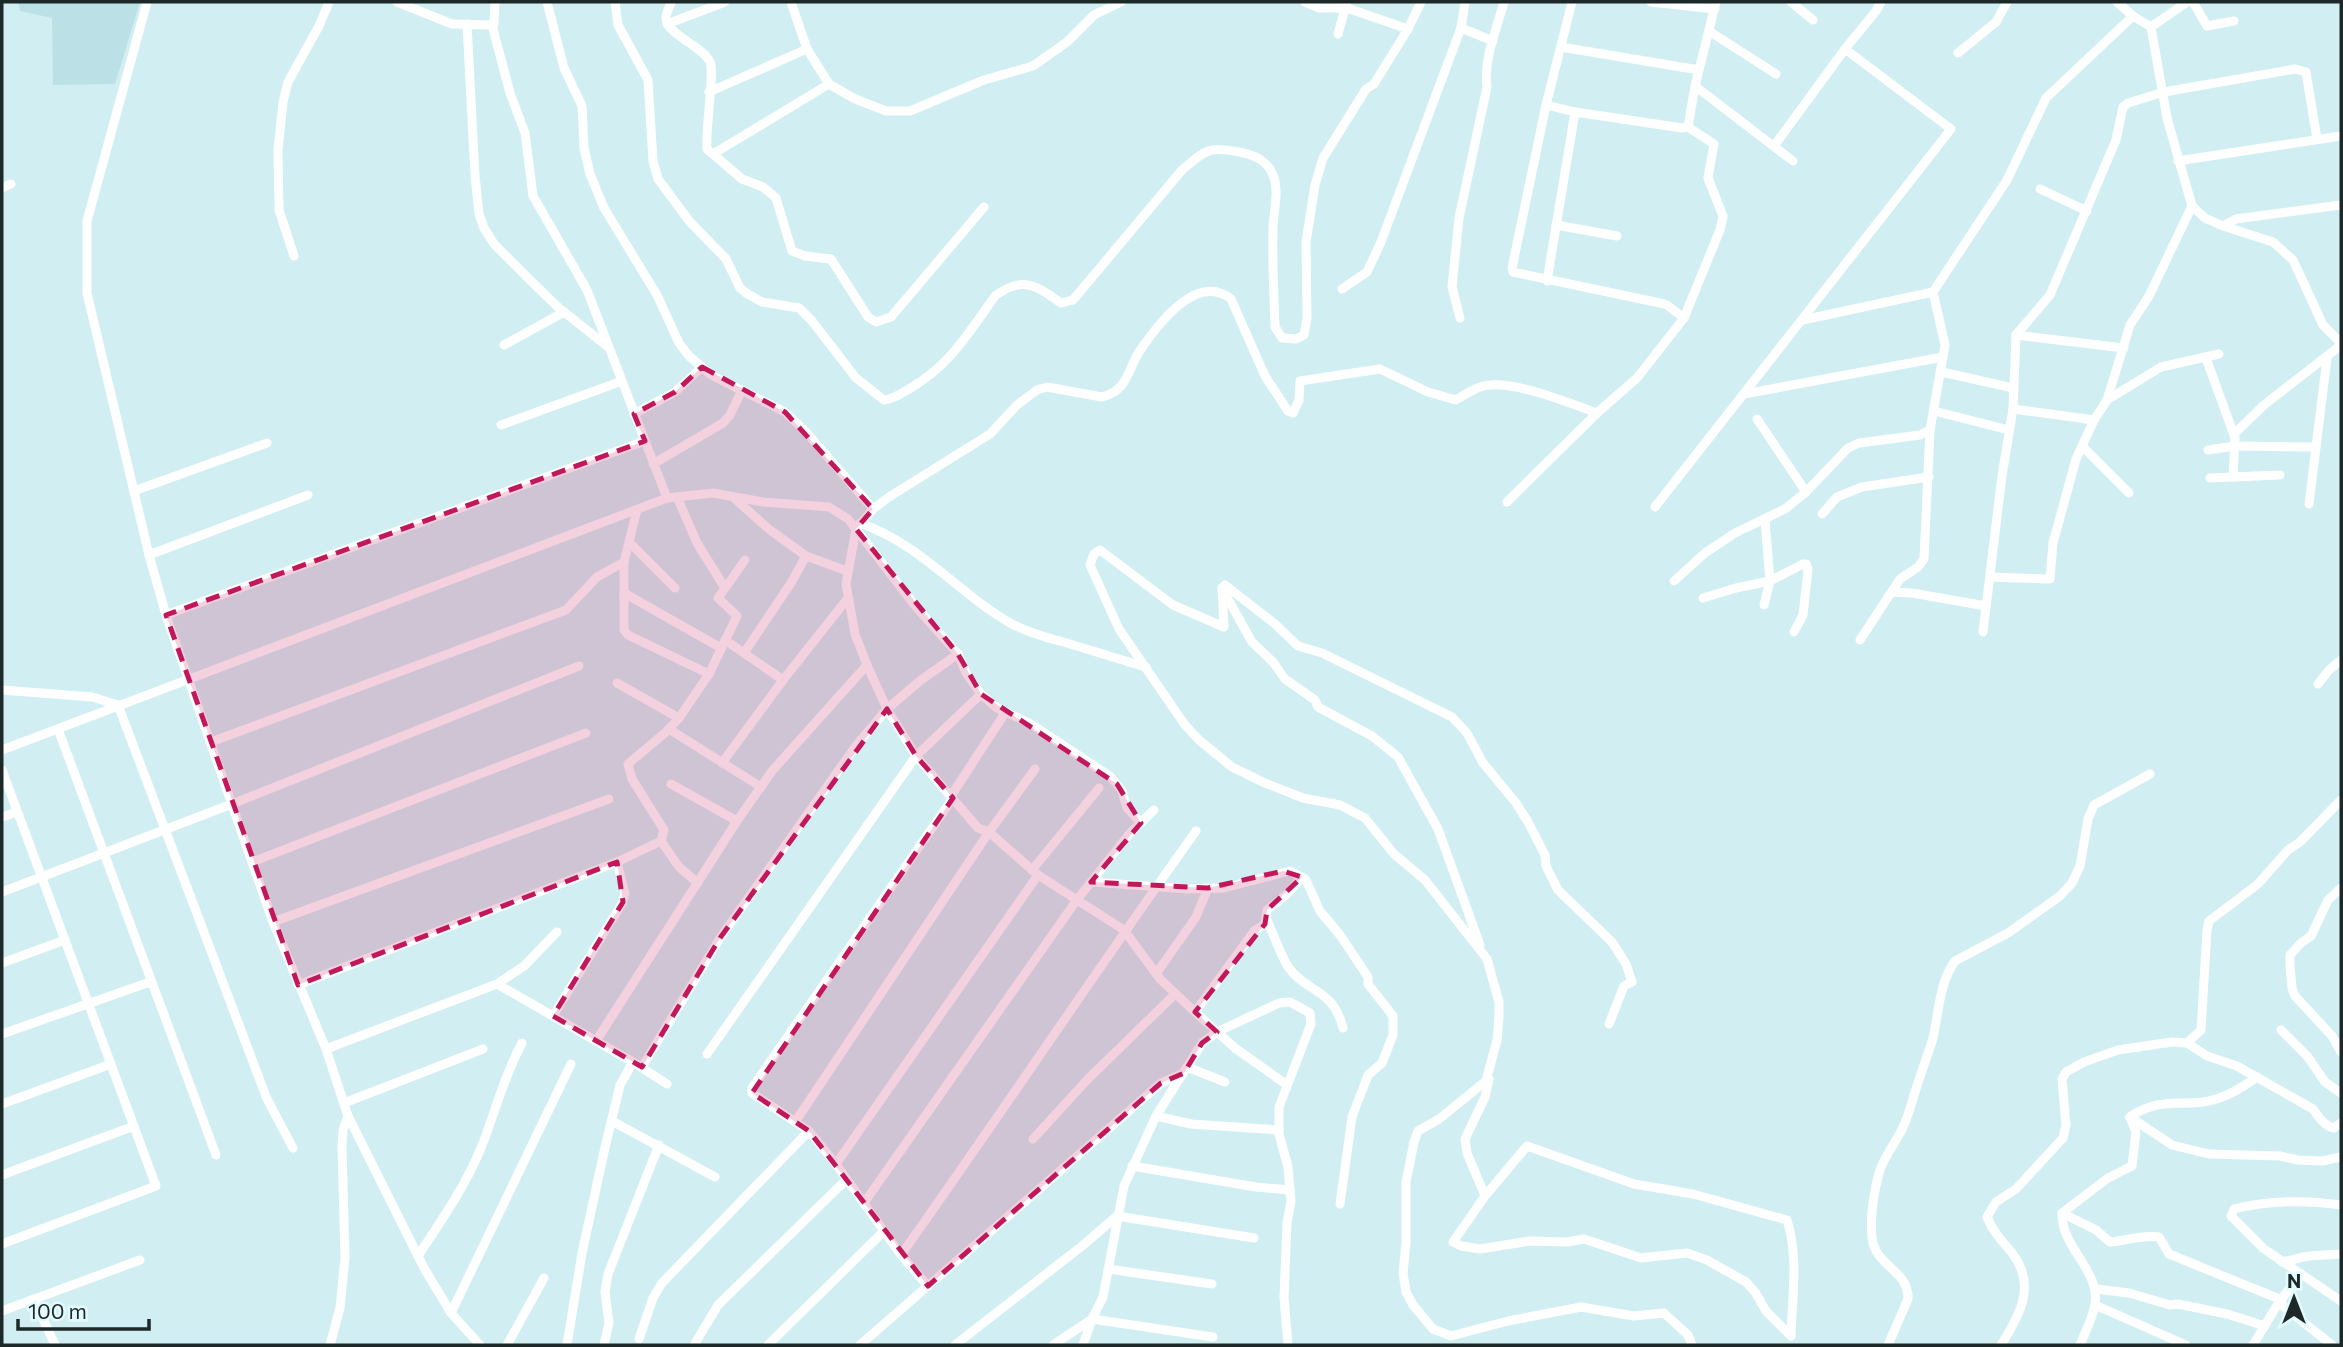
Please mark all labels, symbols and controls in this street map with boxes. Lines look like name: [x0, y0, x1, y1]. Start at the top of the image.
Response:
north arrow: [2259, 1263, 2329, 1333]
text: N: [2287, 1269, 2301, 1292]
scale bar: [18, 1288, 149, 1332]
text: 100 m: [28, 1298, 87, 1323]

